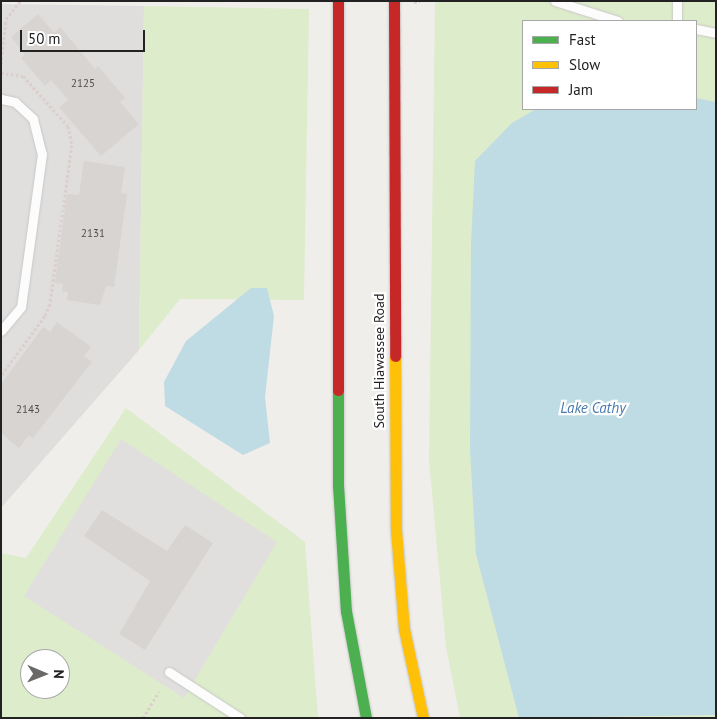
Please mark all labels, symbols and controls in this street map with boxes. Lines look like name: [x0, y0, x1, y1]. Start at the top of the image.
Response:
scale bar: [22, 20, 148, 52]
legend: [522, 20, 697, 110]
text: 50 m: [28, 29, 61, 48]
text: Fast: [569, 30, 596, 49]
text: Slow: [569, 55, 600, 74]
house number: 2125: [71, 76, 95, 90]
text: Jam: [569, 80, 593, 99]
house number: 2131: [81, 226, 105, 240]
street label: South Hiawassee Road: [371, 293, 387, 429]
water label: Lake Cathy: [560, 399, 626, 417]
house number: 2143: [16, 402, 40, 416]
north arrow: [20, 649, 70, 699]
text: N: [50, 669, 68, 679]

